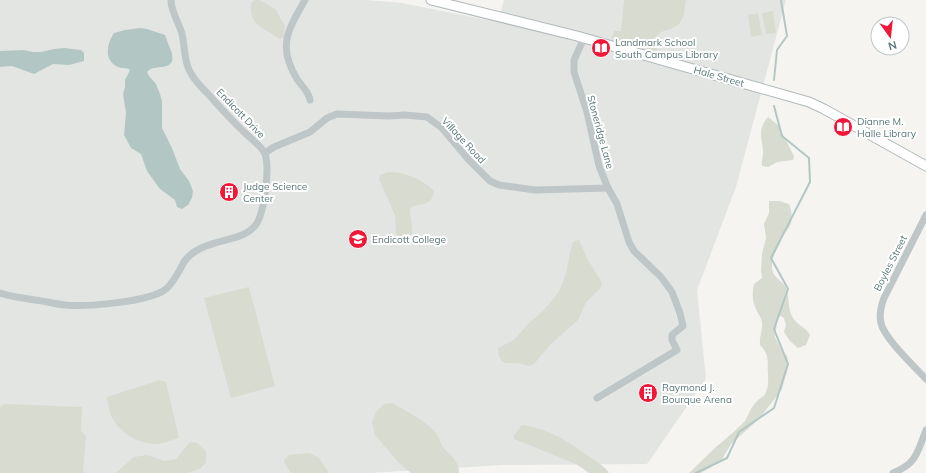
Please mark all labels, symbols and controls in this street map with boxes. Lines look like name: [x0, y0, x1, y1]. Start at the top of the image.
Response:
north arrow: [870, 16, 910, 56]
place label: Landmark School South Campus Library: [615, 36, 719, 61]
library icon: Landmark School South Campus Library: [590, 37, 612, 59]
text: N: [887, 38, 898, 53]
street label: Hale Street: [692, 63, 746, 90]
street label: Endicott Drive: [214, 86, 268, 141]
street label: Stoneridge Lane: [584, 94, 617, 170]
street label: Village Road: [439, 114, 488, 166]
place label: Dianne M. Halle Library: [857, 115, 917, 140]
library icon: Dianne M. Halle Library: [832, 116, 854, 138]
place label: Judge Science Center: [243, 180, 307, 205]
building icon: Judge Science Center: [218, 181, 240, 203]
school or university icon: Endicott College: [347, 228, 369, 250]
place label: Endicott College: [372, 233, 446, 246]
street label: Boyles Street: [871, 233, 910, 293]
place label: Raymond J. Bourque Arena: [662, 381, 732, 406]
building icon: Raymond J. Bourque Arena: [637, 382, 659, 404]

